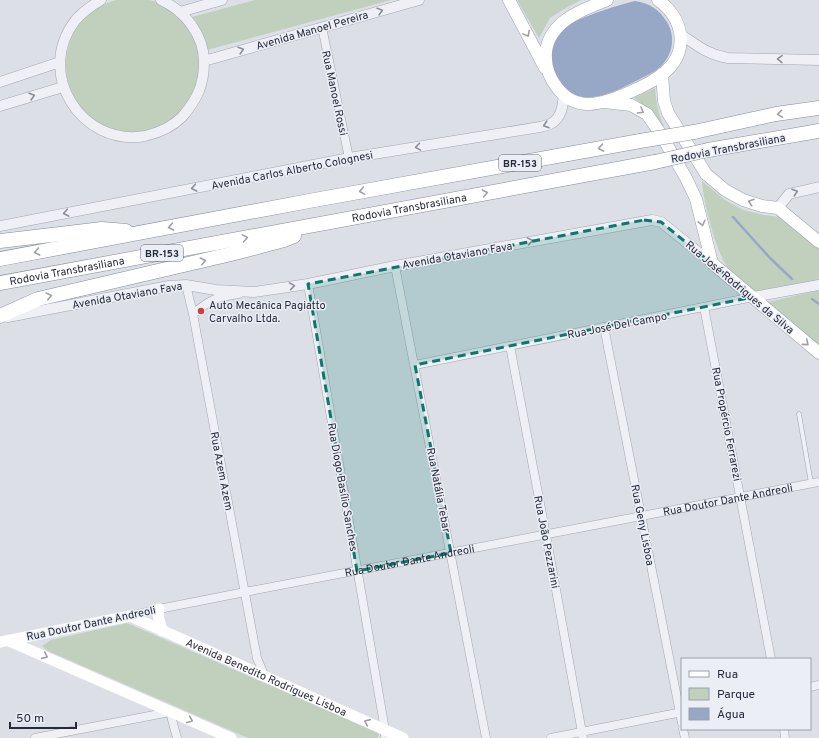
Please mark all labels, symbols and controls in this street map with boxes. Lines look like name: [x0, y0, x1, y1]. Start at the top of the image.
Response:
one-way arrow: [376, 7, 383, 16]
street label: Avenida Manoel Pereira: [255, 8, 370, 54]
one-way arrow: [523, 30, 530, 37]
one-way arrow: [238, 46, 245, 55]
street label: Rua Manoel Rossi: [318, 49, 350, 137]
one-way arrow: [777, 55, 783, 63]
one-way arrow: [28, 92, 35, 101]
one-way arrow: [637, 106, 644, 113]
one-way arrow: [777, 109, 784, 118]
one-way arrow: [543, 120, 550, 129]
street label: Rodovia Transbrasiliana: [670, 131, 787, 167]
one-way arrow: [415, 142, 421, 151]
one-way arrow: [598, 143, 604, 152]
street label: Avenida Carlos Alberto Colognesi: [210, 148, 374, 194]
road number: BR-153: [499, 155, 541, 171]
one-way arrow: [191, 184, 197, 192]
one-way arrow: [359, 186, 365, 195]
one-way arrow: [792, 188, 799, 197]
one-way arrow: [482, 189, 489, 198]
street label: Rodovia Transbrasiliana: [351, 191, 468, 226]
one-way arrow: [747, 199, 754, 207]
one-way arrow: [63, 209, 69, 217]
one-way arrow: [697, 220, 706, 227]
one-way arrow: [168, 222, 174, 231]
one-way arrow: [242, 234, 248, 243]
one-way arrow: [527, 238, 533, 246]
street label: Rua José Rodrigues da Silva: [682, 238, 797, 338]
street label: Avenida Otaviano Fava: [401, 239, 514, 273]
road number: BR-153: [141, 245, 183, 261]
one-way arrow: [34, 248, 40, 256]
street label: Rodovia Transbrasiliana: [8, 254, 126, 289]
one-way arrow: [200, 257, 206, 265]
street label: Avenida Otaviano Fava: [71, 279, 184, 313]
one-way arrow: [289, 282, 295, 291]
one-way arrow: [46, 293, 52, 301]
place label: Auto Mecânica Pagiatto Carvalho Ltda.: [209, 299, 326, 326]
marker: Auto Mecânica Pagiatto Carvalho Ltda.: [196, 306, 206, 316]
street label: Rua José Del Campo: [566, 309, 668, 343]
one-way arrow: [802, 338, 809, 345]
street label: Rua Propércio Ferrarezi: [708, 366, 744, 482]
street label: Rua Diogo Basílio Sanches: [324, 422, 360, 553]
street label: Rua Azem Azem: [207, 431, 236, 512]
street label: Rua Natália Tebar: [423, 446, 453, 535]
street label: Rua Doutor Dante Andreoli: [662, 481, 794, 520]
street label: Rua Geny Lisboa: [627, 483, 657, 567]
street label: Rua João Pezzarini: [530, 495, 562, 590]
street label: Rua Doutor Dante Andreoli: [344, 542, 476, 581]
street label: Rua Doutor Dante Andreoli: [25, 603, 157, 645]
street label: Avenida Benedito Rodrigues Lisboa: [183, 636, 349, 720]
one-way arrow: [41, 652, 48, 660]
legend: [681, 658, 811, 730]
text: Rua: [717, 667, 738, 683]
text: Parque: [717, 687, 755, 703]
scale bar: [10, 704, 76, 730]
text: Água: [717, 707, 745, 723]
text: 50 m: [16, 711, 44, 727]
one-way arrow: [185, 715, 193, 723]
one-way arrow: [364, 719, 372, 727]

